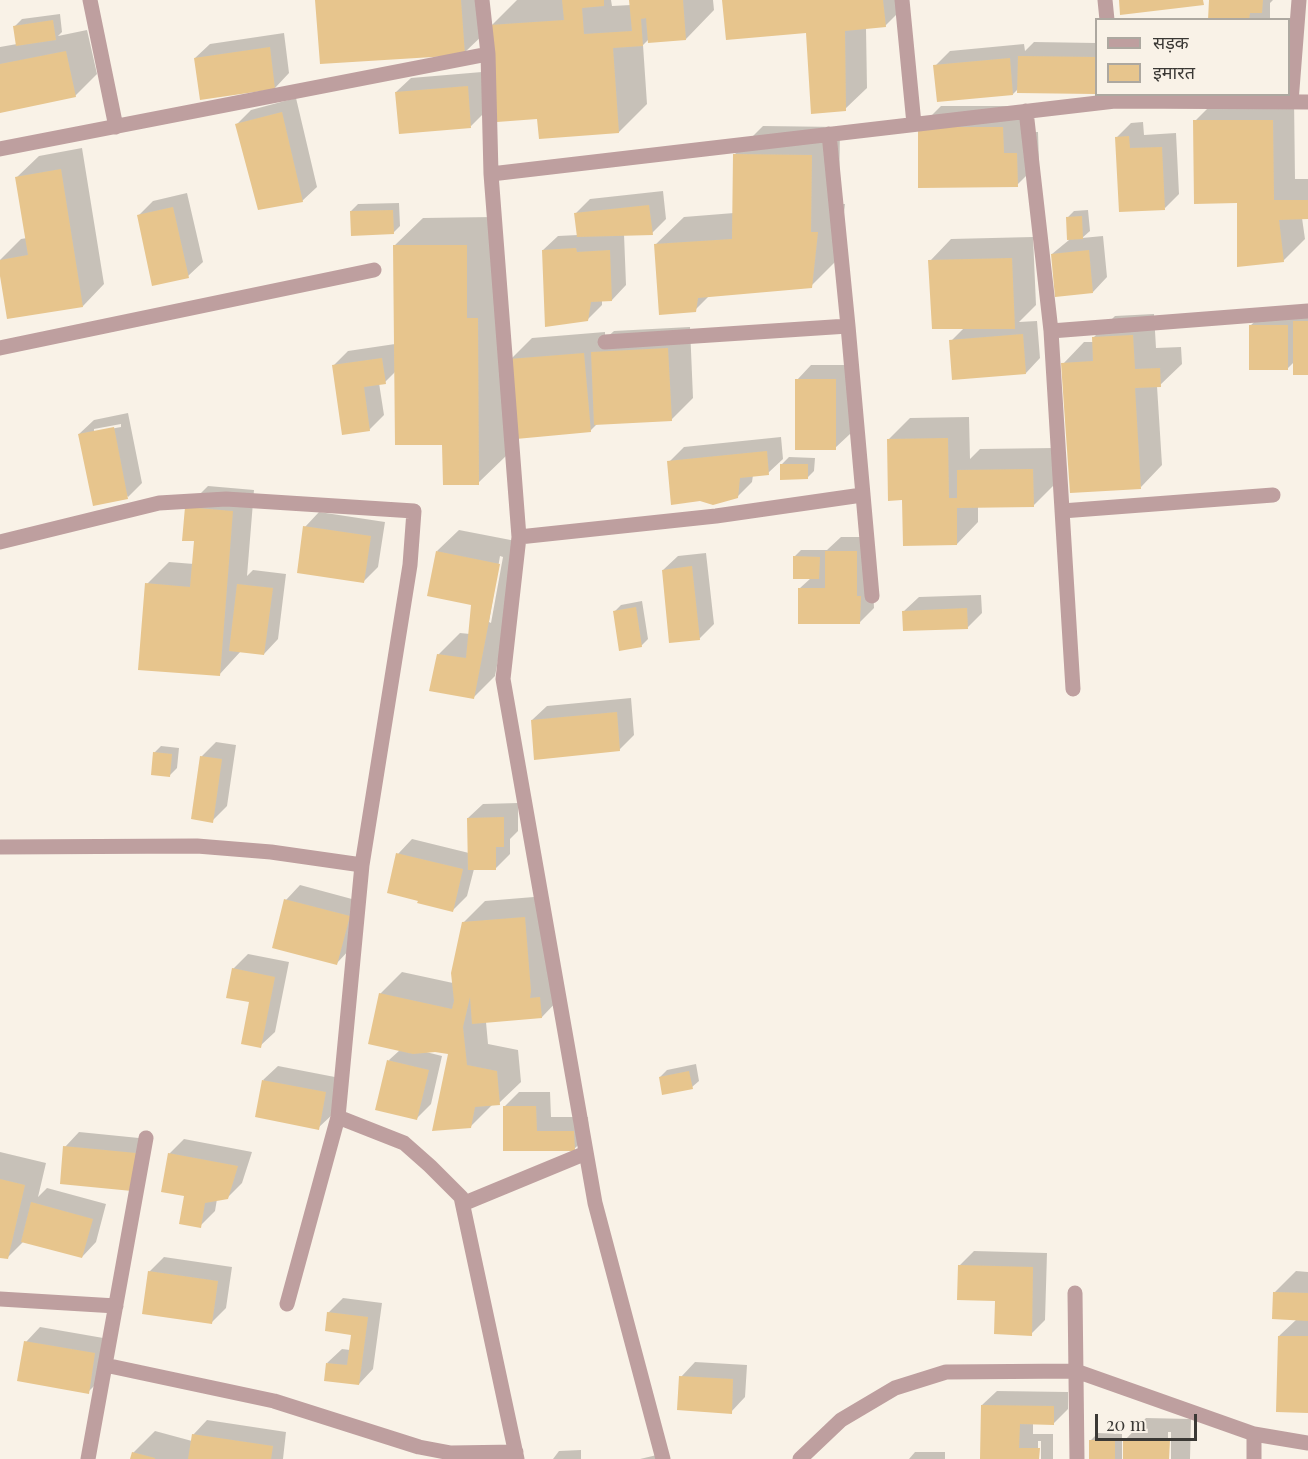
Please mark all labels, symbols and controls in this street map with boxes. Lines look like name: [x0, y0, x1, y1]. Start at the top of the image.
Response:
legend: [1095, 18, 1290, 96]
text: सड़क: [1153, 30, 1189, 54]
text: इमारत: [1153, 60, 1195, 84]
scale bar: [1098, 1402, 1200, 1440]
text: 20 m: [1106, 1412, 1146, 1436]

